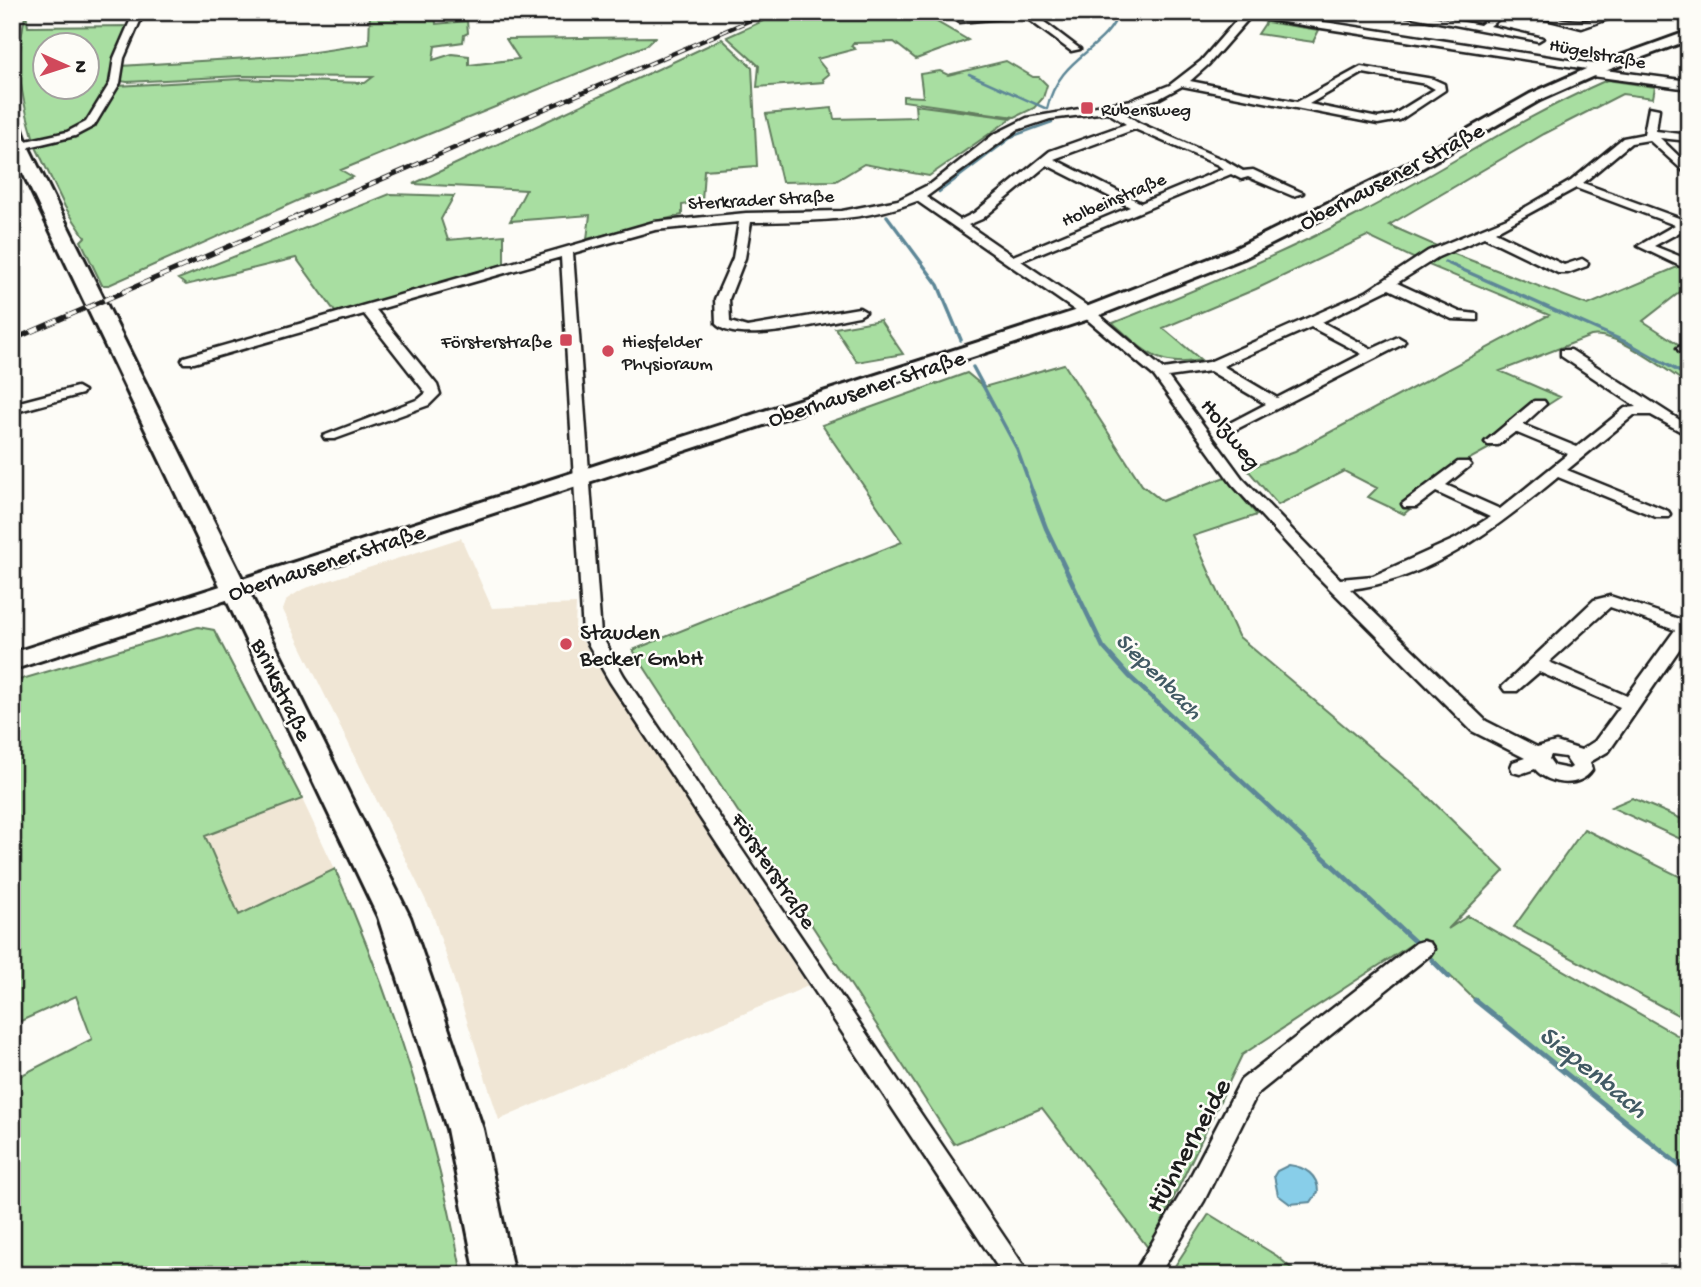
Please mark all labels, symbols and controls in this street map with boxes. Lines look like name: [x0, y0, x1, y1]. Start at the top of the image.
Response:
north arrow: [32, 32, 102, 102]
street label: Hügelstraße: [1547, 35, 1648, 76]
text: N: [68, 60, 91, 74]
marker: Rubensweg: [1079, 100, 1095, 116]
place label: Rubensweg: [1101, 100, 1191, 123]
street label: Oberhausener Straße: [1296, 117, 1491, 238]
street label: Holbeinstraße: [1059, 169, 1170, 234]
street label: Sterkrader Straße: [688, 186, 835, 217]
place label: Försterstraße: [440, 332, 552, 355]
marker: Försterstraße: [558, 332, 574, 348]
place label: Hiesfelder Physioraum: [621, 332, 713, 377]
marker: Hiesfelder Physioraum: [600, 343, 616, 359]
street label: Oberhausener Straße: [765, 345, 970, 435]
street label: Holzweg: [1193, 394, 1265, 476]
street label: Oberhausener Straße: [225, 519, 430, 609]
place label: Stauden Becker GmbH: [579, 621, 704, 674]
water label: Siepenbach: [1108, 628, 1208, 728]
street label: Brinkstraße: [243, 634, 317, 747]
marker: Stauden Becker GmbH: [558, 636, 574, 652]
street label: Försterstraße: [723, 808, 821, 936]
water label: Siepenbach: [1531, 1020, 1654, 1128]
street label: Hühnerheide: [1140, 1073, 1241, 1219]

